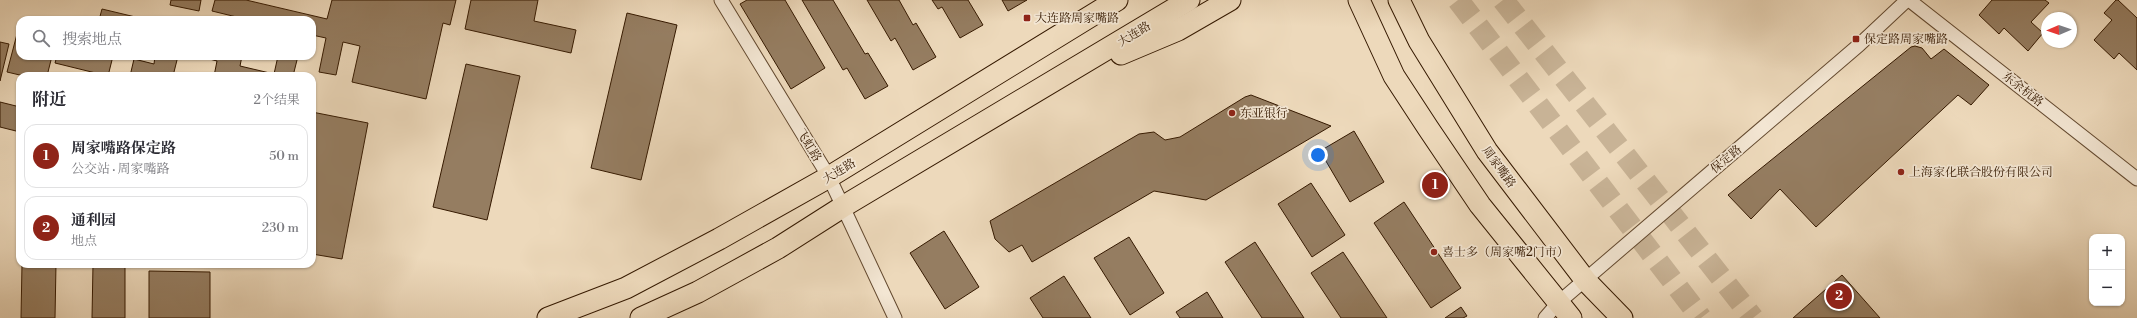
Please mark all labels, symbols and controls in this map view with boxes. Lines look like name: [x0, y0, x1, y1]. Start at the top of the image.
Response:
place label: 大连路周家嘴路: [1035, 11, 1119, 26]
north arrow: [2041, 12, 2077, 48]
marker: 大连路周家嘴路: [1022, 13, 1032, 23]
search box: [16, 16, 316, 60]
street label: 大连路: [1115, 19, 1154, 50]
icon: search: [30, 27, 52, 49]
text: 搜索地点: [62, 30, 122, 49]
place label: 保定路周家嘴路: [1864, 32, 1948, 47]
marker: 保定路周家嘴路: [1851, 34, 1861, 44]
street label: 东余杭路: [1999, 69, 2046, 110]
text: 附近: [32, 89, 66, 111]
text: 2个结果: [254, 92, 300, 108]
place label: 东亚银行: [1240, 106, 1288, 121]
marker: 东亚银行: [1227, 108, 1237, 118]
street label: 飞虹路: [793, 126, 824, 165]
text: 周家嘴路保定路: [71, 139, 176, 158]
street label: 保定路: [1708, 142, 1745, 177]
street label: 周家嘴路: [1478, 143, 1519, 191]
your location: [1308, 145, 1328, 165]
text: 1: [43, 148, 49, 164]
text: 50 m: [269, 148, 299, 164]
street label: 大连路: [820, 156, 859, 187]
text: 公交站 · 周家嘴路: [71, 161, 170, 177]
place label: 上海家化联合股份有限公司: [1909, 165, 2053, 180]
marker: 上海家化联合股份有限公司: [1896, 167, 1906, 177]
pin: 1: [1422, 170, 1448, 200]
text: 通利园: [71, 211, 116, 230]
text: 2: [42, 220, 50, 236]
text: 230 m: [262, 220, 299, 236]
text: 地点: [71, 233, 97, 249]
map controls: [2089, 234, 2125, 306]
button: +: [2089, 234, 2125, 270]
place label: 喜士多（周家嘴2门市）: [1442, 245, 1569, 260]
marker: 喜士多（周家嘴2门市）: [1429, 247, 1439, 257]
button: −: [2089, 270, 2125, 306]
pin: 2: [1826, 281, 1852, 311]

